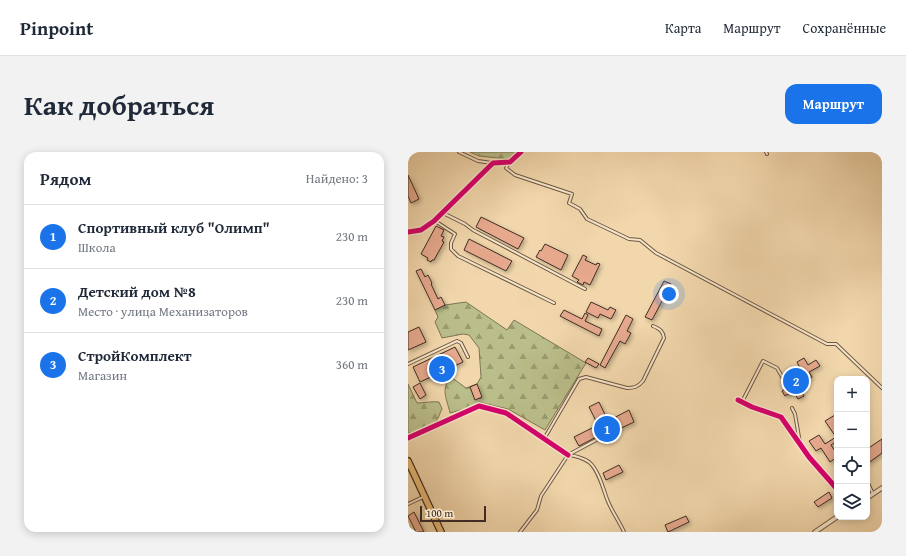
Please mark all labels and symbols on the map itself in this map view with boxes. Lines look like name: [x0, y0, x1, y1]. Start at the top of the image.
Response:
your location: [659, 284, 679, 304]
pin: 3: [429, 354, 455, 384]
pin: 2: [783, 366, 809, 396]
pin: 1: [594, 414, 620, 444]
scale bar: [420, 504, 486, 523]

